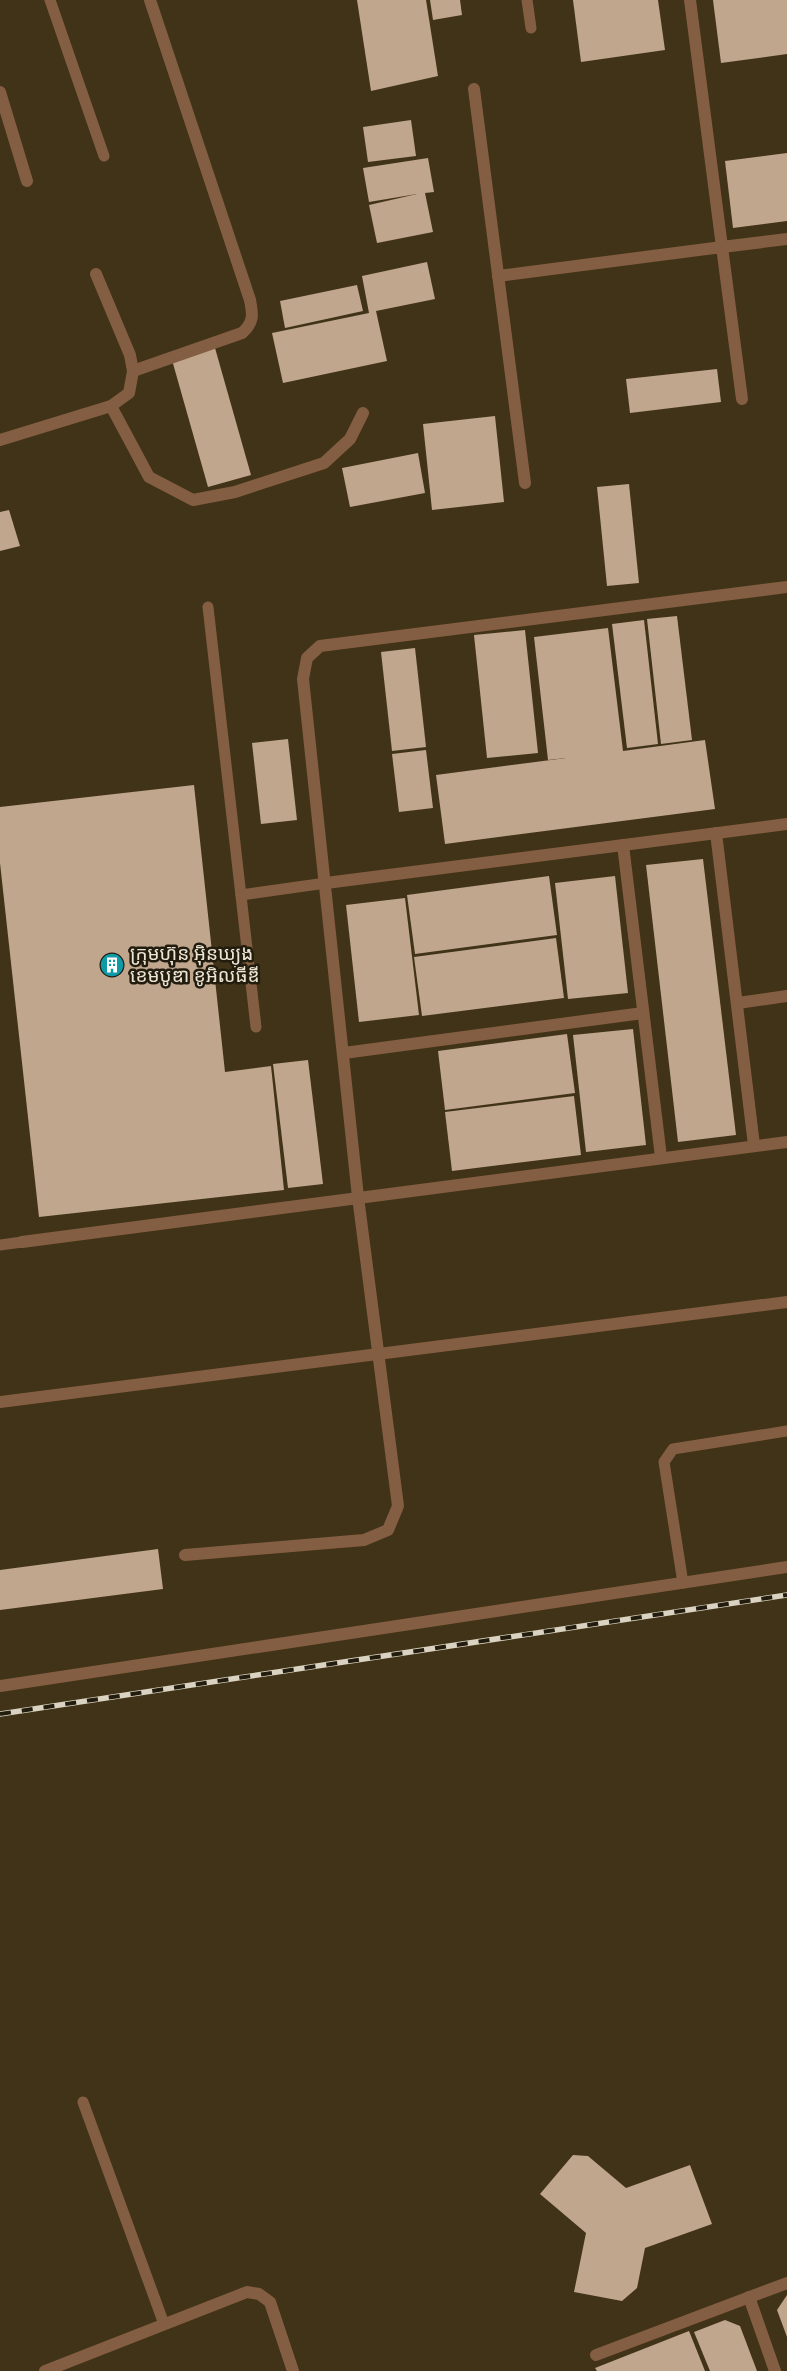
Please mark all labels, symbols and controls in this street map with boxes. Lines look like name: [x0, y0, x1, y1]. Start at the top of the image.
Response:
place label: ក្រុមហ៊ុន អ៊ិនឃ្យុង ខេមបូឌា ខូអិលធីឌី: [130, 943, 260, 987]
building icon: ក្រុមហ៊ុន អ៊ិនឃ្យុង ខេមបូឌា ខូអិលធីឌី: [99, 952, 125, 978]

